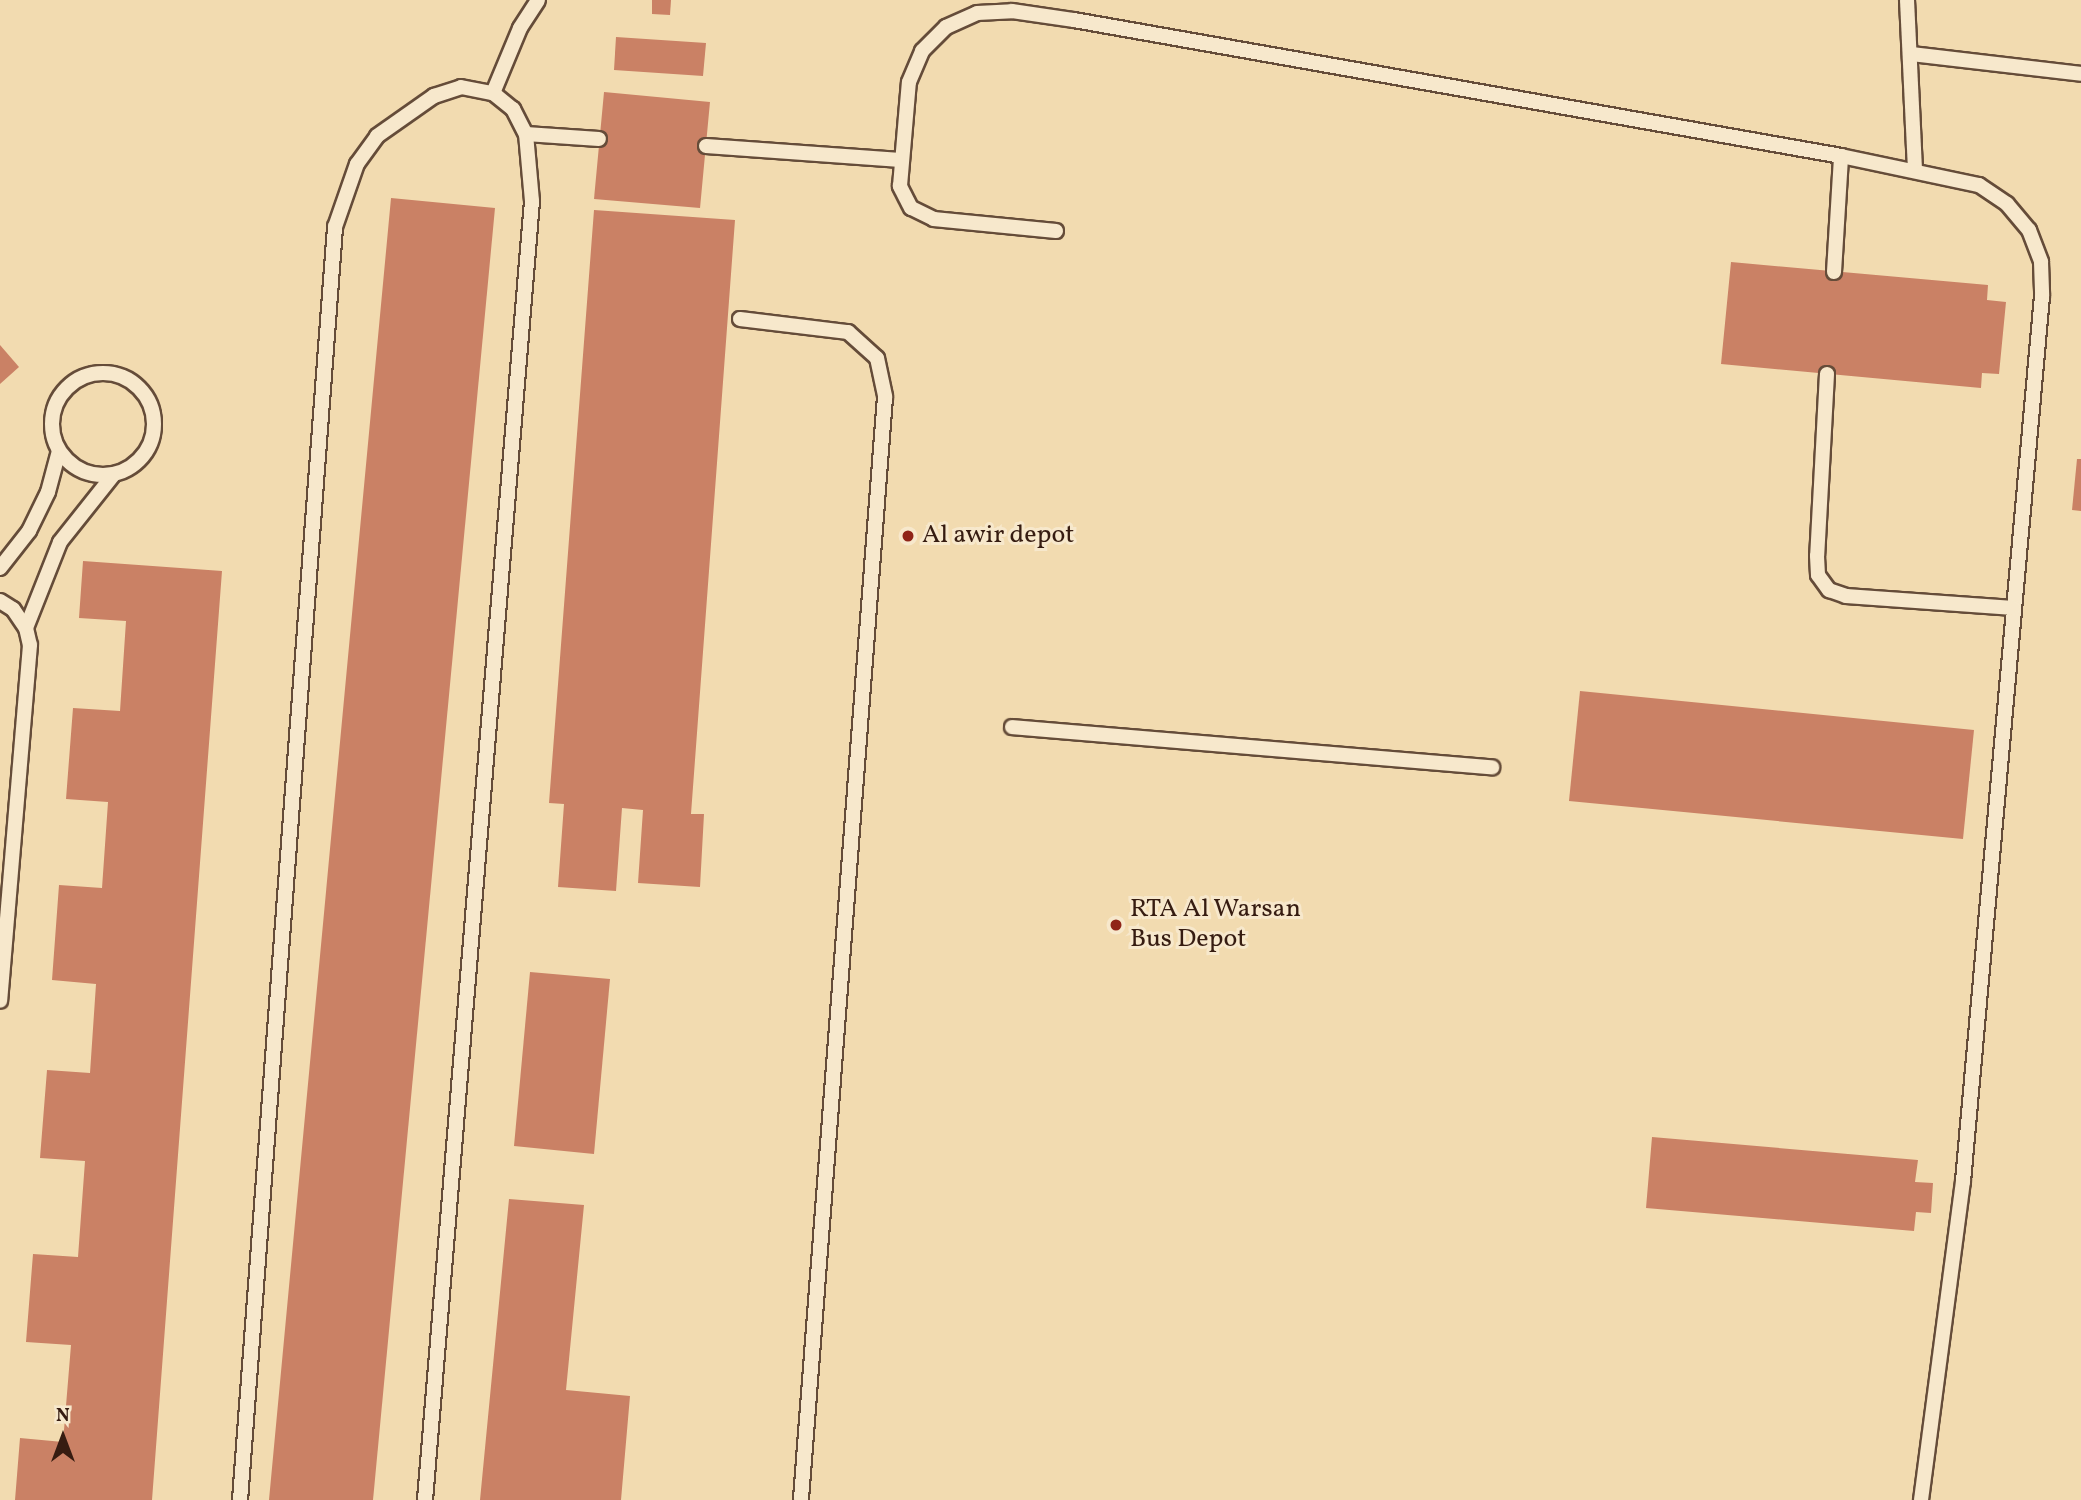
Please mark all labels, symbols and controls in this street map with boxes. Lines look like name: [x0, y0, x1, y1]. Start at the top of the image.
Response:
place label: Al awir depot: [922, 520, 1074, 552]
marker: Al awir depot: [900, 528, 916, 544]
place label: RTA Al Warsan Bus Depot: [1130, 894, 1302, 956]
marker: RTA Al Warsan Bus Depot: [1108, 917, 1124, 933]
north arrow: [28, 1402, 98, 1472]
text: N: [56, 1403, 70, 1429]

